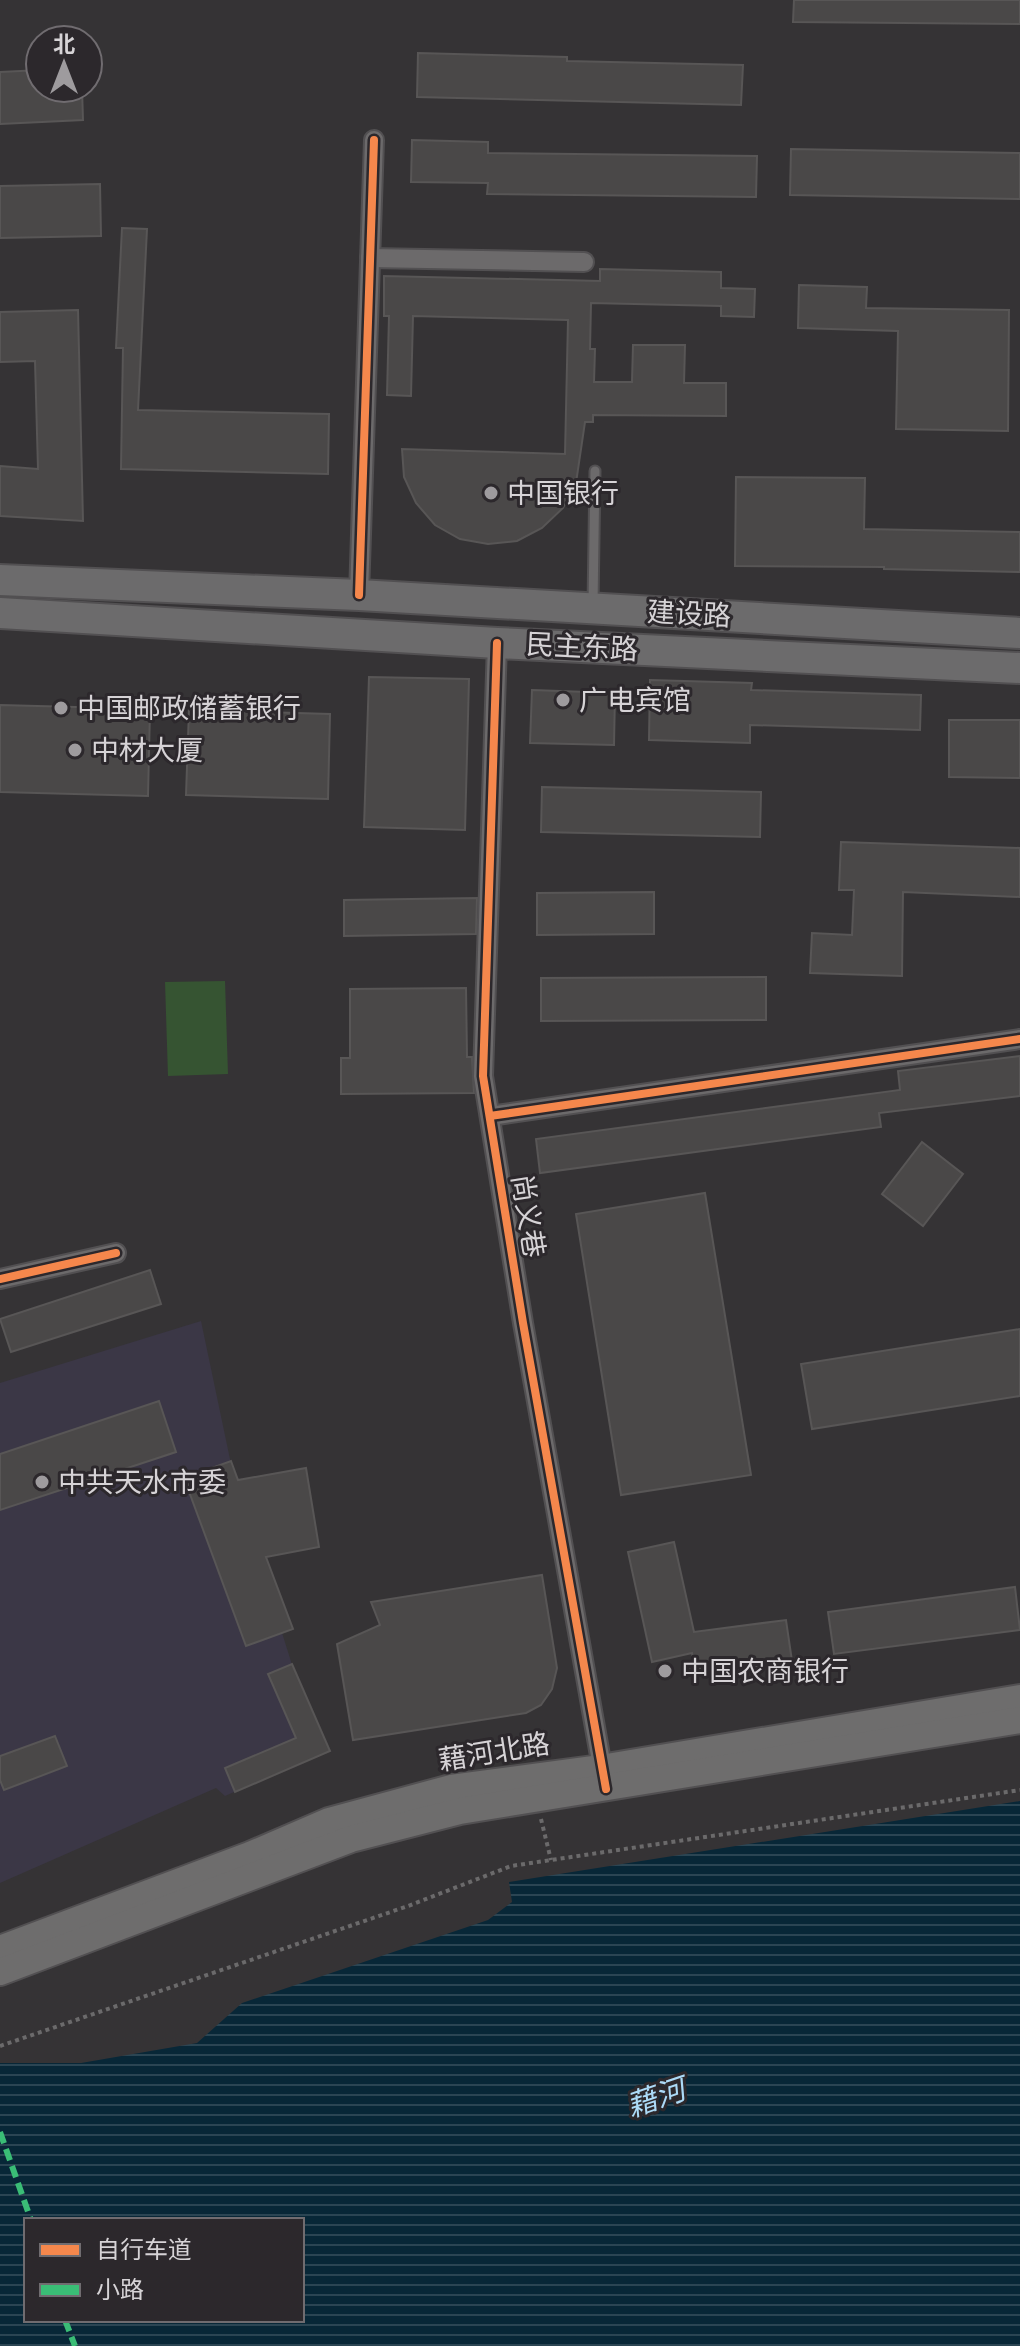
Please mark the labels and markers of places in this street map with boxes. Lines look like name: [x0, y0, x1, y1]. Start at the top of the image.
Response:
place label: 中国银行: [507, 477, 619, 510]
marker: 中国银行: [482, 484, 500, 502]
place label: 广电宾馆: [579, 684, 691, 717]
marker: 广电宾馆: [554, 691, 572, 709]
place label: 中国邮政储蓄银行: [77, 692, 301, 725]
marker: 中国邮政储蓄银行: [52, 699, 70, 717]
place label: 中材大厦: [91, 734, 203, 767]
marker: 中材大厦: [66, 741, 84, 759]
place label: 中共天水市委: [58, 1466, 226, 1499]
marker: 中共天水市委: [33, 1473, 51, 1491]
place label: 中国农商银行: [681, 1655, 849, 1688]
marker: 中国农商银行: [656, 1662, 674, 1680]

